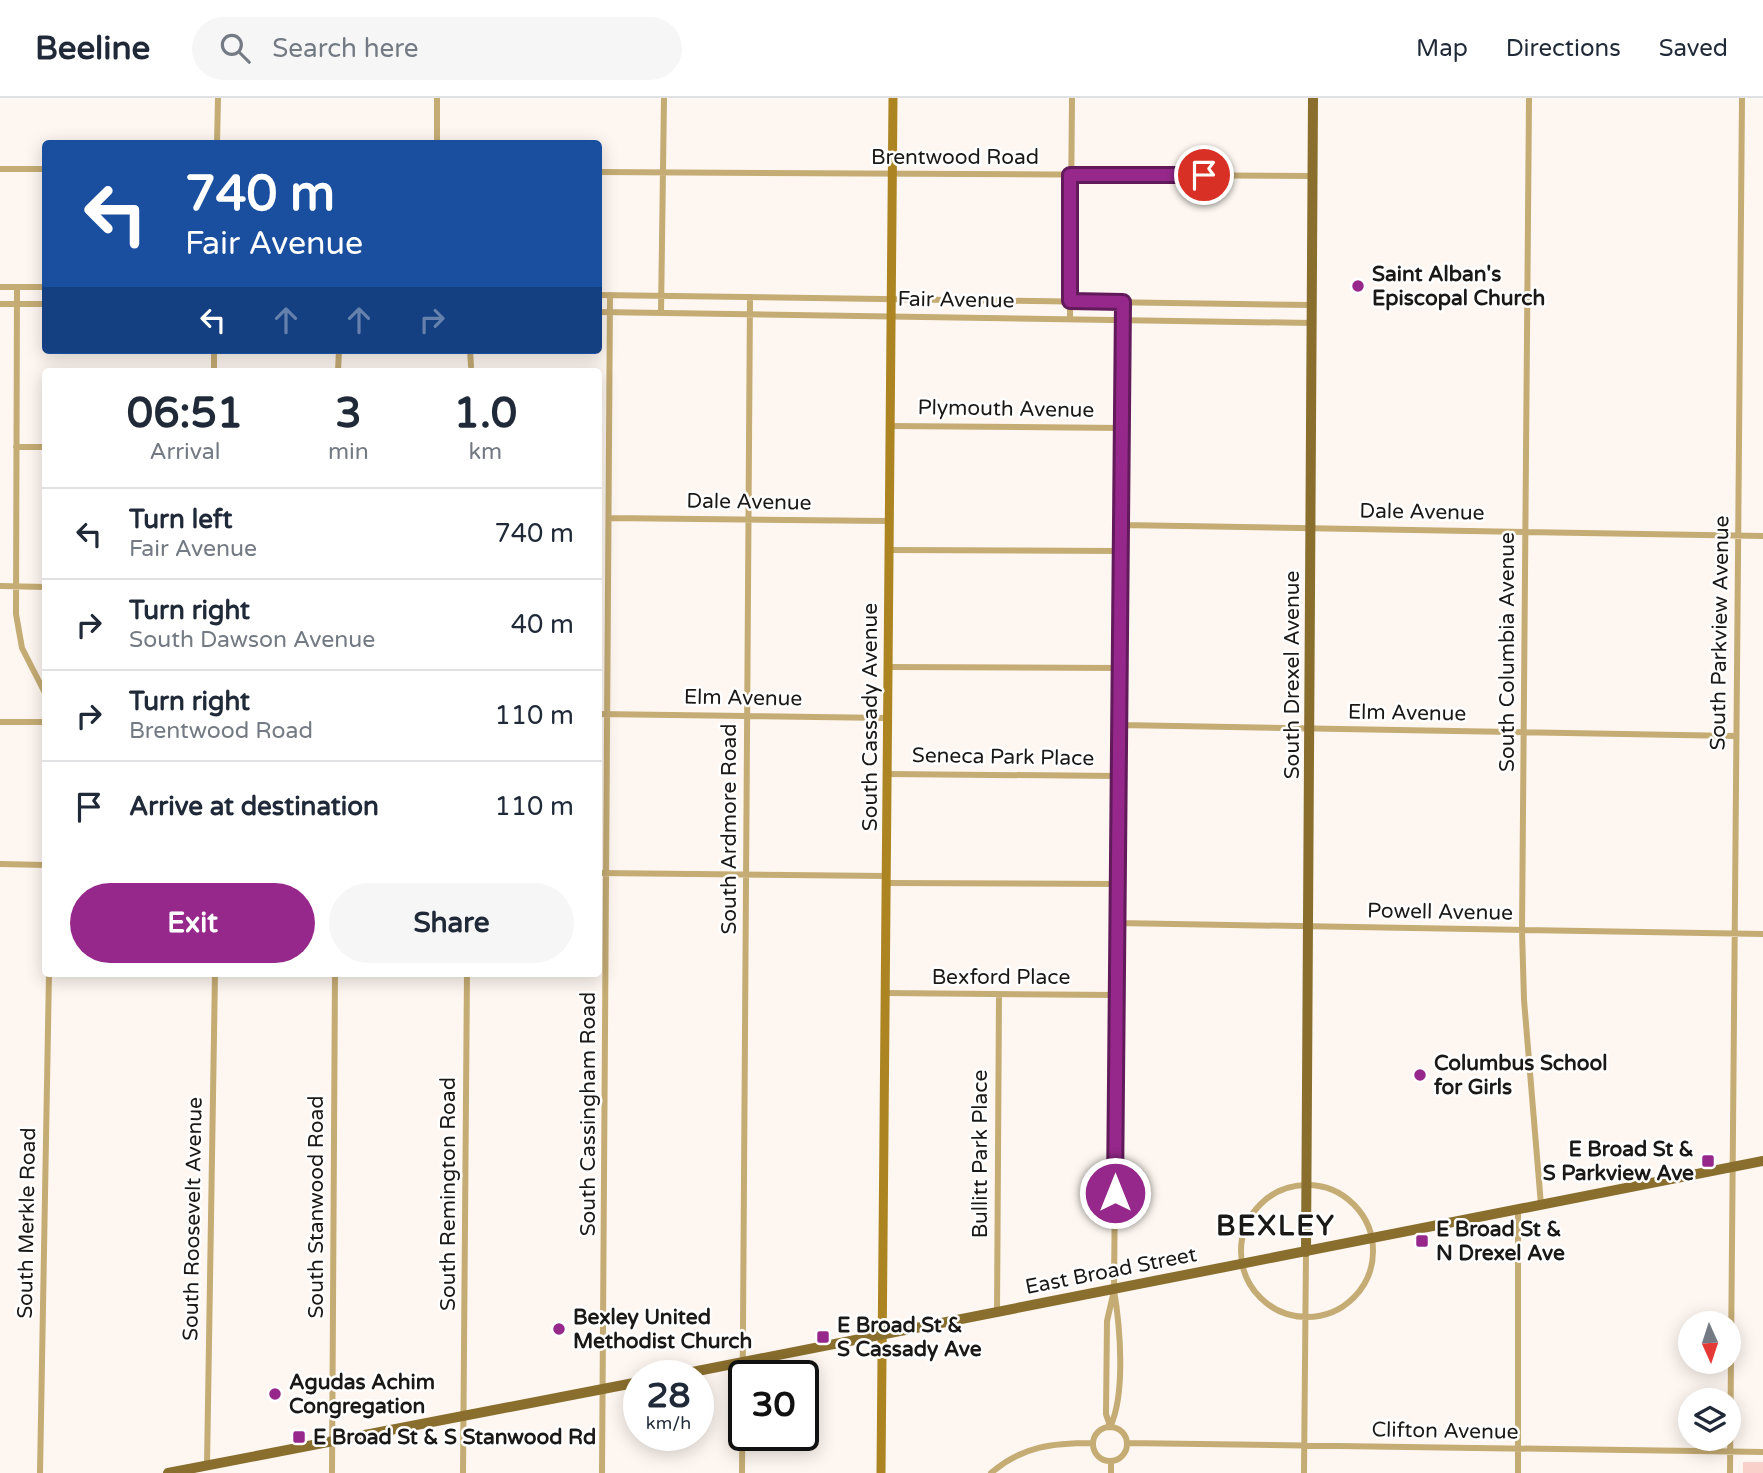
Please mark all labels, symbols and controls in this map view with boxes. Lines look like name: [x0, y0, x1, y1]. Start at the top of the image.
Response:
search box: [192, 17, 682, 80]
text: Beeline: [35, 29, 150, 68]
icon: search: [216, 29, 254, 67]
text: Search here: [272, 33, 418, 64]
text: Map: [1416, 34, 1468, 63]
text: Directions: [1506, 34, 1621, 63]
text: Saved: [1659, 34, 1728, 63]
street label: Brentwood Road: [871, 145, 1039, 170]
pin: [1174, 145, 1234, 205]
icon: arrive: [1185, 156, 1223, 194]
text: 740 m: [185, 165, 335, 224]
icon: left: [70, 168, 161, 259]
text: Fair Avenue: [185, 225, 363, 263]
place label: Saint Alban's Episcopal Church: [1372, 262, 1545, 311]
marker: Saint Alban's Episcopal Church: [1350, 278, 1366, 294]
street label: Fair Avenue: [897, 286, 1015, 314]
icon: left: [194, 301, 232, 339]
icon: ahead: [267, 301, 305, 339]
icon: ahead: [340, 301, 378, 339]
icon: right: [413, 301, 451, 339]
text: 06:51: [127, 388, 243, 439]
text: 3: [335, 388, 362, 439]
text: 1.0: [454, 388, 517, 439]
street label: Plymouth Avenue: [917, 395, 1095, 423]
text: Arrival: [149, 438, 221, 466]
text: min: [328, 438, 369, 466]
text: km: [469, 438, 502, 466]
street label: Dale Avenue: [686, 488, 812, 516]
street label: Dale Avenue: [1359, 498, 1485, 526]
text: Turn left: [129, 504, 232, 535]
icon: left: [70, 515, 108, 553]
street label: South Parkview Avenue: [1705, 515, 1735, 751]
text: 740 m: [494, 518, 574, 549]
street label: South Columbia Avenue: [1495, 532, 1520, 772]
text: Fair Avenue: [129, 535, 257, 563]
street label: South Drexel Avenue: [1280, 571, 1305, 779]
text: Turn right: [129, 595, 250, 626]
street label: South Cassady Avenue: [858, 603, 883, 831]
icon: right: [70, 606, 108, 644]
text: 40 m: [511, 609, 574, 640]
text: South Dawson Avenue: [129, 626, 375, 654]
street label: Elm Avenue: [684, 684, 803, 712]
text: Turn right: [129, 686, 250, 717]
icon: right: [70, 697, 108, 735]
street label: Elm Avenue: [1348, 699, 1467, 727]
text: 110 m: [494, 700, 574, 731]
text: Brentwood Road: [129, 717, 313, 745]
street label: South Ardmore Road: [717, 723, 742, 935]
street label: Seneca Park Place: [912, 743, 1094, 771]
icon: arrive: [70, 788, 108, 826]
text: Arrive at destination: [129, 791, 379, 822]
text: 110 m: [494, 791, 574, 822]
button: Exit: [70, 883, 315, 963]
button: Share: [329, 883, 574, 963]
street label: Powell Avenue: [1367, 898, 1513, 926]
street label: Bexford Place: [932, 965, 1070, 990]
street label: South Cassingham Road: [576, 992, 601, 1236]
place label: Columbus School for Girls: [1434, 1051, 1608, 1100]
marker: Columbus School for Girls: [1412, 1067, 1428, 1083]
street label: Bullitt Park Place: [968, 1070, 993, 1238]
street label: South Remington Road: [436, 1077, 461, 1311]
street label: South Stanwood Road: [304, 1095, 329, 1319]
street label: South Roosevelt Avenue: [178, 1097, 208, 1341]
street label: South Merkle Road: [13, 1127, 41, 1319]
place label: E Broad St & S Parkview Ave: [1543, 1137, 1694, 1186]
marker: E Broad St & S Parkview Ave: [1700, 1153, 1716, 1169]
position arrow: [1078, 1156, 1152, 1230]
district label: BEXLEY: [1216, 1209, 1336, 1243]
place label: E Broad St & N Drexel Ave: [1436, 1217, 1565, 1266]
marker: E Broad St & N Drexel Ave: [1414, 1233, 1430, 1249]
street label: East Broad Street: [1023, 1242, 1199, 1300]
place label: Bexley United Methodist Church: [573, 1305, 752, 1354]
north arrow: [1678, 1311, 1741, 1374]
map controls: [1678, 1311, 1741, 1451]
place label: E Broad St & S Cassady Ave: [837, 1313, 982, 1362]
marker: Bexley United Methodist Church: [551, 1321, 567, 1337]
marker: E Broad St & S Cassady Ave: [815, 1329, 831, 1345]
speed limit sign: 30: [728, 1360, 819, 1451]
place label: Agudas Achim Congregation: [289, 1370, 435, 1419]
text: 28: [647, 1375, 690, 1417]
marker: Agudas Achim Congregation: [267, 1386, 283, 1402]
button: layers: [1678, 1388, 1741, 1451]
text: km/h: [646, 1412, 691, 1434]
street label: Clifton Avenue: [1371, 1417, 1519, 1445]
place label: E Broad St & S Stanwood Rd: [313, 1425, 596, 1450]
marker: E Broad St & S Stanwood Rd: [291, 1429, 307, 1445]

